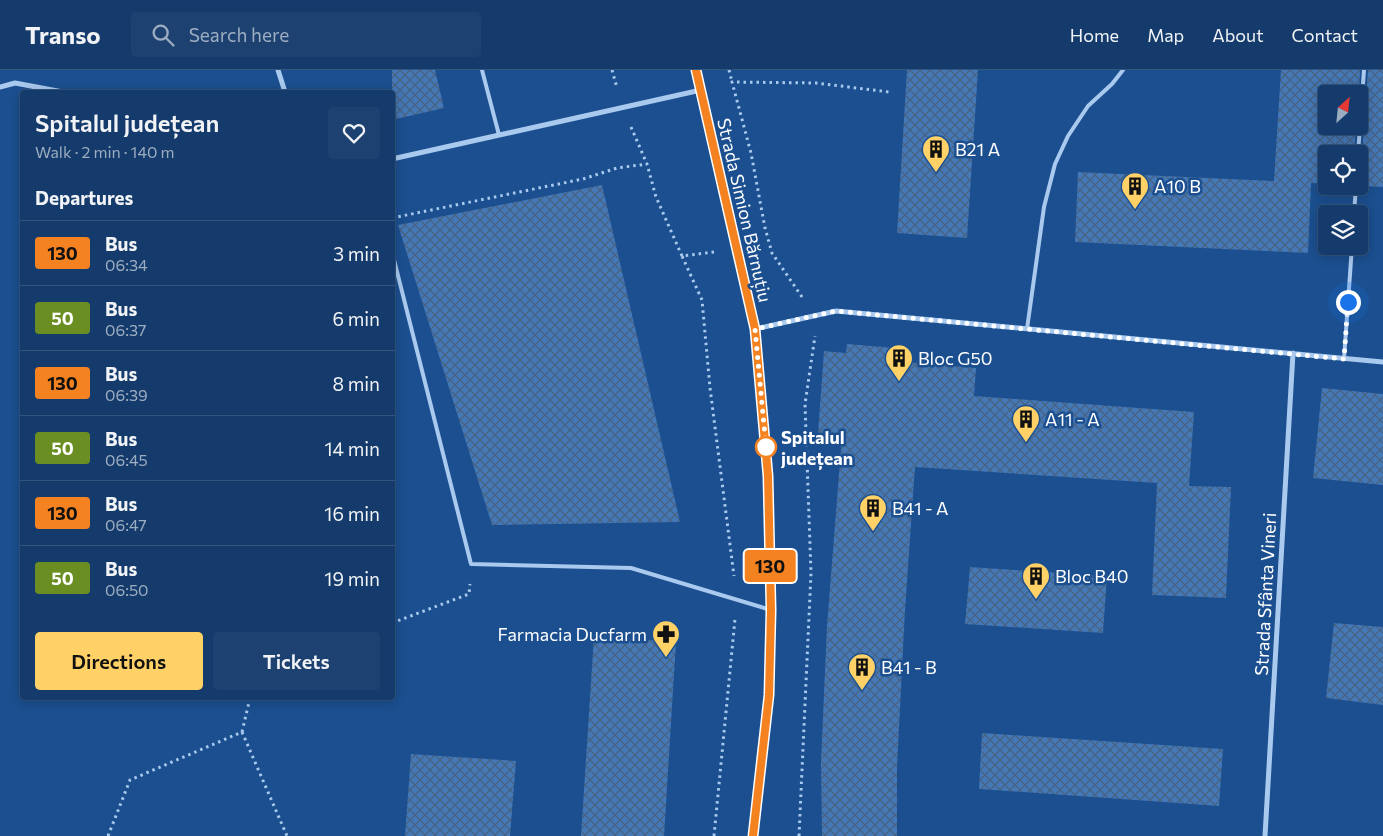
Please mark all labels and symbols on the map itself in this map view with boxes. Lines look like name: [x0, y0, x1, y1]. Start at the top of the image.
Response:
north arrow: [1318, 85, 1368, 135]
street label: Strada Simion Bărnuțiu: [712, 116, 777, 304]
building icon: B21 A: [921, 134, 951, 173]
place label: B21 A: [955, 138, 1000, 160]
building icon: A10 B: [1120, 171, 1150, 210]
place label: A10 B: [1154, 175, 1201, 197]
your location: [1336, 290, 1361, 315]
building icon: Bloc G50: [884, 343, 914, 382]
place label: Bloc G50: [918, 347, 993, 369]
building icon: A11 - A: [1011, 404, 1041, 443]
place label: A11 - A: [1045, 408, 1100, 430]
place label: Spitalul județean: [780, 426, 853, 470]
marker: Spitalul județean: [755, 436, 777, 458]
building icon: B41 - A: [858, 493, 888, 532]
place label: B41 - A: [892, 497, 949, 519]
street label: Strada Sfânta Vineri: [1250, 512, 1280, 676]
line badge: 130: [741, 550, 799, 582]
building icon: Bloc B40: [1021, 561, 1051, 600]
place label: Bloc B40: [1055, 565, 1128, 587]
pharmacy icon: Farmacia Ducfarm: [651, 619, 681, 658]
place label: Farmacia Ducfarm: [497, 623, 647, 645]
building icon: B41 - B: [847, 652, 877, 691]
place label: B41 - B: [881, 656, 937, 678]

